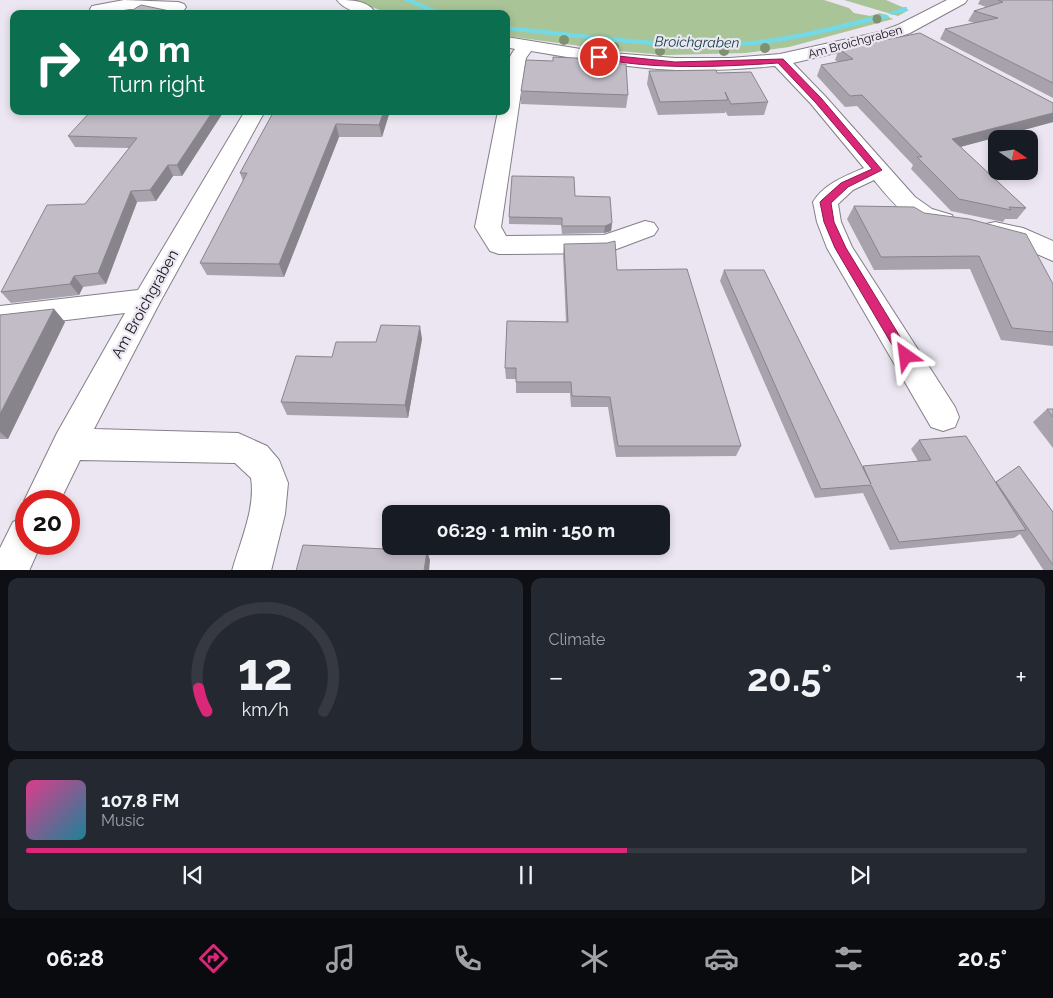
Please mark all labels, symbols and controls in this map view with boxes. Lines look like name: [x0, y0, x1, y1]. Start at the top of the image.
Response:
street label: Am Broichgraben: [806, 23, 904, 61]
text: 40 m: [108, 29, 190, 70]
icon: right: [25, 30, 90, 95]
water label: Broichgraben: [655, 33, 740, 51]
pin: [578, 36, 620, 78]
icon: arrive: [585, 43, 613, 71]
text: Turn right: [108, 71, 205, 97]
north arrow: [988, 130, 1038, 180]
map controls: [988, 130, 1038, 180]
street label: Am Broichgraben: [108, 247, 182, 361]
position arrow: [879, 329, 931, 381]
speed limit sign: 20: [15, 490, 80, 555]
text: 06:29 · 1 min · 150 m: [437, 519, 615, 541]
text: Climate: [549, 630, 605, 649]
text: 12: [238, 641, 293, 702]
text: 20.5°: [747, 655, 832, 700]
text: −: [549, 661, 564, 694]
text: +: [1015, 661, 1027, 694]
text: km/h: [242, 699, 289, 720]
text: 107.8 FM: [101, 789, 179, 811]
text: Music: [101, 811, 145, 830]
icon: previous: [179, 861, 207, 889]
icon: pause: [512, 861, 540, 889]
icon: next: [846, 861, 874, 889]
icon: directions: [196, 941, 231, 976]
icon: music: [323, 941, 358, 976]
icon: phone: [450, 941, 485, 976]
icon: climate: [577, 941, 612, 976]
icon: car: [704, 941, 739, 976]
icon: filters: [831, 941, 866, 976]
text: 06:28: [46, 945, 104, 971]
text: 20.5°: [958, 945, 1007, 971]

